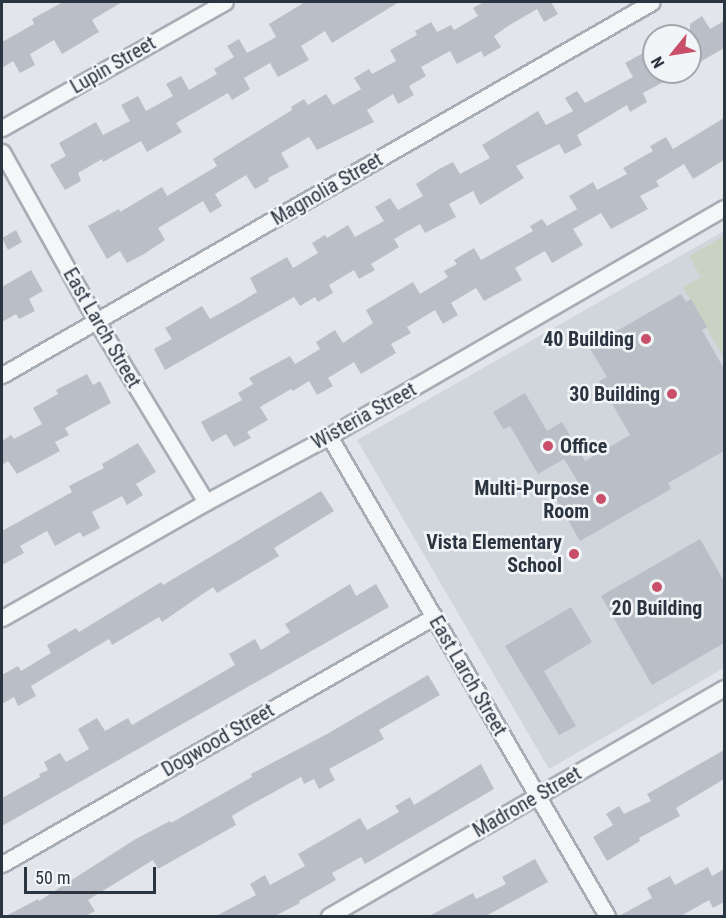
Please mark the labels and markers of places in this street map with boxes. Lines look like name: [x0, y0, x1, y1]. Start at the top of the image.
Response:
place label: 40 Building: [543, 327, 634, 351]
marker: 40 Building: [639, 332, 653, 346]
place label: 30 Building: [569, 382, 660, 406]
marker: 30 Building: [665, 387, 679, 401]
place label: Office: [560, 434, 607, 458]
marker: Office: [541, 439, 555, 453]
place label: Multi-Purpose Room: [474, 476, 589, 523]
marker: Multi-Purpose Room: [594, 492, 608, 506]
place label: Vista Elementary School: [426, 530, 562, 577]
marker: Vista Elementary School: [567, 547, 581, 561]
marker: 20 Building: [650, 580, 664, 594]
place label: 20 Building: [612, 596, 702, 620]

